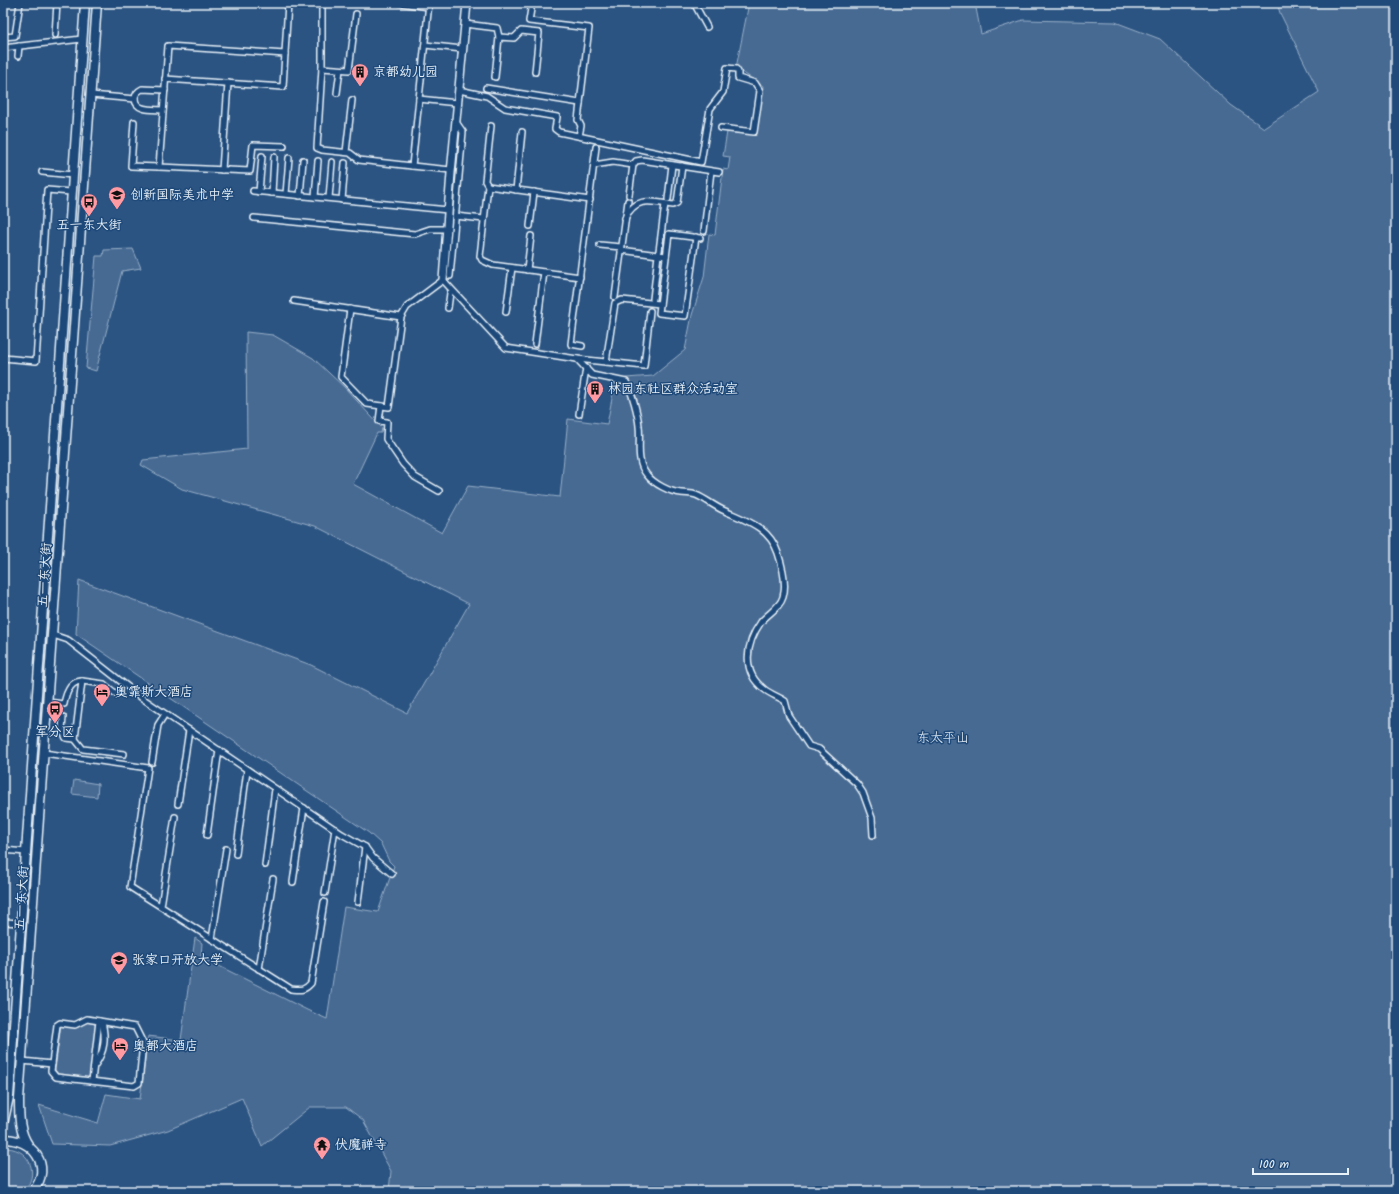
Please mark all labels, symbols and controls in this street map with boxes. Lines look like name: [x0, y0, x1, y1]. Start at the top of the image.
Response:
building icon: 京都幼儿园: [350, 62, 370, 87]
place label: 京都幼儿园: [373, 62, 438, 83]
school or university icon: 创新国际美术中学: [107, 185, 127, 210]
place label: 创新国际美术中学: [130, 185, 234, 206]
bus stop icon: 五一东大街: [79, 192, 99, 217]
place label: 五一东大街: [56, 215, 122, 236]
building icon: 林园东社区群众活动室: [585, 379, 605, 404]
place label: 林园东社区群众活动室: [608, 379, 738, 400]
street label: 五一东大街: [32, 542, 58, 608]
hotel icon: 奥霏斯大酒店: [92, 682, 112, 707]
place label: 奥霏斯大酒店: [115, 682, 193, 703]
bus stop icon: 军分区: [45, 699, 65, 724]
place label: 军分区: [35, 722, 75, 743]
park label: 东太平山: [917, 728, 969, 749]
street label: 五一东大街: [9, 865, 35, 931]
school or university icon: 张家口开放大学: [109, 950, 129, 975]
place label: 张家口开放大学: [132, 950, 223, 971]
hotel icon: 奥都大酒店: [110, 1036, 130, 1061]
place label: 奥都大酒店: [133, 1036, 198, 1057]
temple icon: 伏魔禅寺: [312, 1135, 332, 1160]
place label: 伏魔禅寺: [335, 1135, 387, 1156]
scale bar: [1253, 1150, 1348, 1176]
text: 100 m: [1259, 1155, 1290, 1174]

